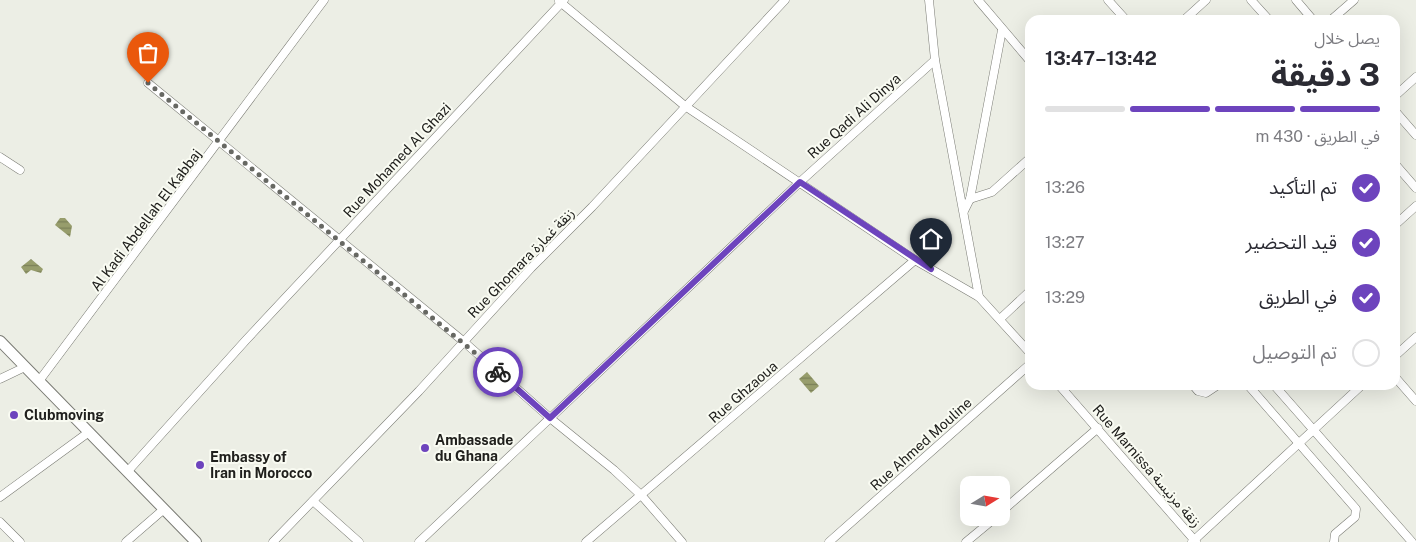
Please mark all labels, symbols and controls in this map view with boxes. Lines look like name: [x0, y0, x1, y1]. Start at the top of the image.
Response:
text: يصل خلال: [1314, 29, 1380, 48]
pin: [127, 32, 169, 83]
icon: bag: [134, 39, 162, 67]
text: 13:42–13:47: [1045, 47, 1157, 69]
text: 3 دقيقة: [1271, 56, 1380, 93]
street label: Rue Qadi Ali Dinya: [804, 70, 904, 162]
street label: Rue Mohamed Al Ghazi: [340, 100, 454, 220]
text: في الطريق · 430 m: [1255, 127, 1380, 146]
street label: Al Kadi Abdellah El Kabbaj: [87, 146, 205, 294]
icon: check: [1352, 174, 1380, 202]
text: تم التأكيد: [1269, 176, 1337, 198]
text: 13:26: [1045, 178, 1085, 197]
street label: Rue Ghomara زنقة غمارة: [464, 205, 578, 322]
pin: [910, 218, 952, 269]
icon: home: [917, 225, 945, 253]
icon: check: [1352, 229, 1380, 257]
text: قيد التحضير: [1245, 231, 1337, 253]
text: 13:27: [1045, 233, 1085, 252]
icon: check: [1352, 284, 1380, 312]
text: في الطريق: [1259, 286, 1337, 308]
text: 13:29: [1045, 288, 1085, 307]
text: تم التوصيل: [1252, 341, 1337, 363]
courier: [473, 347, 523, 397]
icon: bike: [484, 358, 512, 386]
street label: Rue Ghzaoua: [706, 358, 780, 426]
street label: Rue Ahmed Mouline: [867, 394, 975, 494]
street label: Rue Marnissa زنقة مرنيسة: [1089, 402, 1205, 531]
place label: Clubmoving: [24, 407, 104, 423]
marker: Clubmoving: [8, 409, 20, 421]
place label: Ambassade du Ghana: [435, 432, 513, 464]
marker: Ambassade du Ghana: [419, 442, 431, 454]
place label: Embassy of Iran in Morocco: [210, 449, 312, 481]
marker: Embassy of Iran in Morocco: [194, 459, 206, 471]
north arrow: [960, 476, 1010, 526]
map controls: [960, 476, 1010, 526]

